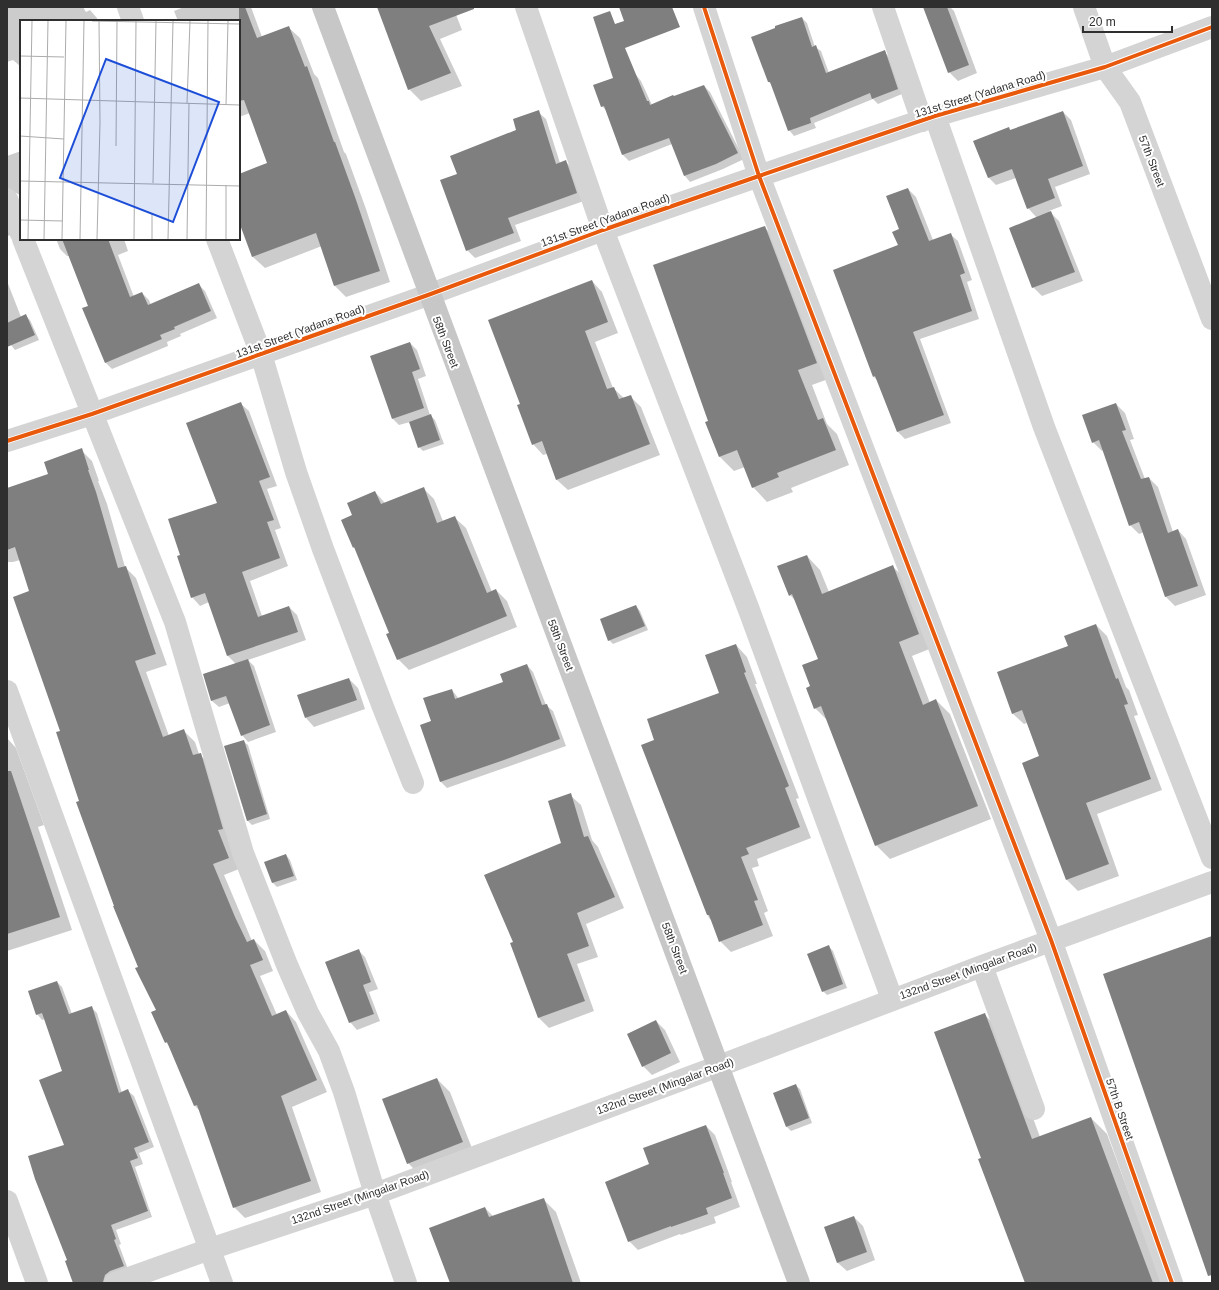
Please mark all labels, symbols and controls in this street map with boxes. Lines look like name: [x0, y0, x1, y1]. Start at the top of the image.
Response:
scale bar: [1083, 8, 1172, 34]
text: 20 m: [1089, 15, 1116, 29]
inset map: [20, 20, 240, 240]
street label: 131st Street (Yadana Road): [913, 68, 1047, 120]
street label: 57th Street: [1137, 134, 1167, 188]
street label: 131st Street (Yadana Road): [539, 191, 671, 249]
street label: 131st Street (Yadana Road): [234, 302, 366, 360]
street label: 58th Street: [431, 315, 461, 369]
street label: 58th Street: [546, 618, 576, 672]
street label: 58th Street: [660, 921, 690, 975]
street label: 132nd Street (Mingalar Road): [898, 941, 1038, 1001]
street label: 132nd Street (Mingalar Road): [595, 1056, 735, 1116]
street label: 57th B Street: [1104, 1077, 1136, 1141]
street label: 132nd Street (Mingalar Road): [290, 1168, 430, 1226]

